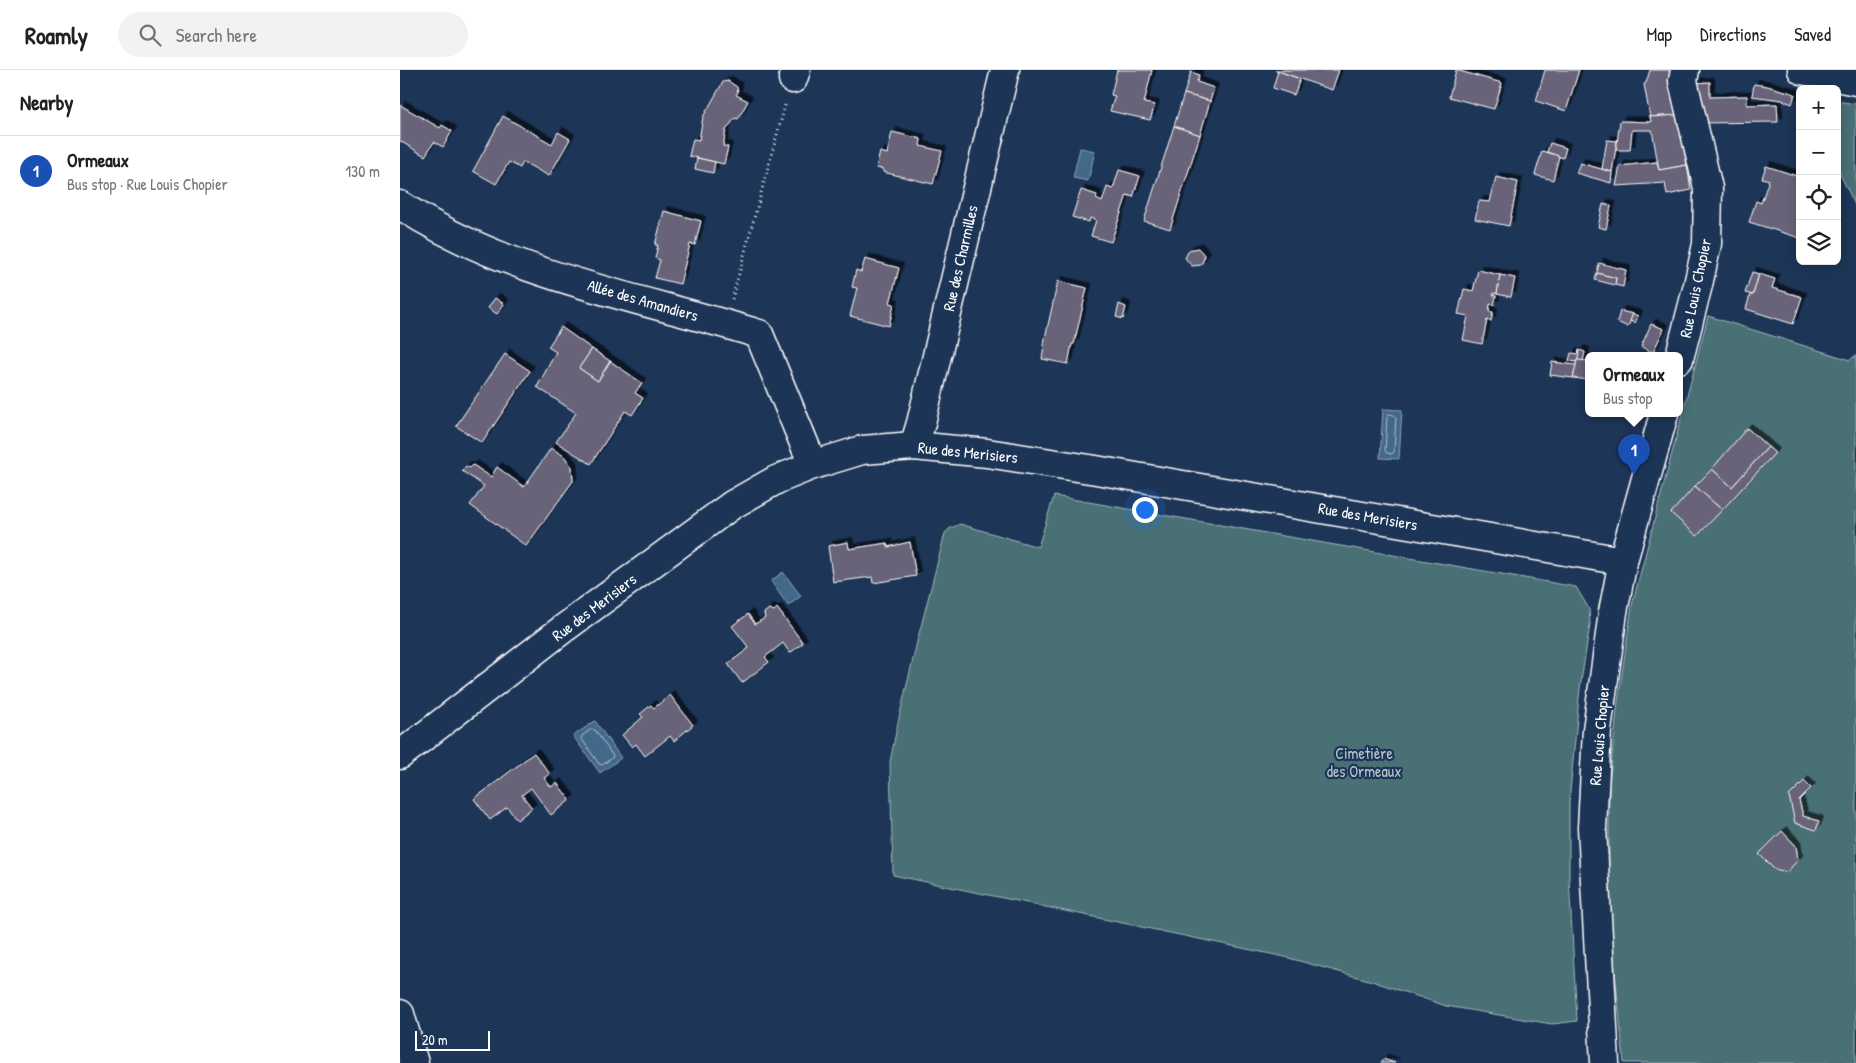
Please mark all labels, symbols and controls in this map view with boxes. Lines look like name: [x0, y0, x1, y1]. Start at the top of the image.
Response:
search box: [118, 12, 468, 57]
text: Roamly: [25, 19, 88, 51]
icon: search: [136, 21, 164, 49]
text: Search here: [176, 22, 257, 48]
text: Map: [1647, 22, 1672, 47]
text: Directions: [1700, 22, 1766, 47]
text: Saved: [1794, 22, 1831, 47]
map controls: [1796, 85, 1841, 265]
button: +: [1796, 85, 1841, 130]
text: Nearby: [20, 88, 73, 117]
button: −: [1796, 130, 1841, 175]
text: Ormeaux: [67, 147, 129, 173]
text: 1: [33, 160, 39, 182]
text: 130 m: [345, 160, 380, 182]
text: Bus stop · Rue Louis Chopier: [67, 173, 228, 195]
button: locate: [1796, 175, 1841, 220]
street label: Rue des Charmilles: [937, 203, 983, 313]
button: layers: [1796, 220, 1841, 265]
street label: Rue Louis Chopier: [1674, 236, 1716, 340]
street label: Allée des Amandiers: [585, 274, 701, 326]
popup: [1585, 352, 1683, 417]
text: Ormeaux: [1603, 361, 1665, 387]
text: Bus stop: [1603, 387, 1652, 409]
pin: 1: [1618, 434, 1650, 475]
street label: Rue des Merisiers: [917, 436, 1019, 468]
street label: Rue des Merisiers: [1317, 496, 1419, 536]
your location: [1132, 497, 1158, 523]
street label: Rue des Merisiers: [547, 568, 641, 646]
street label: Rue Louis Chopier: [1584, 684, 1614, 786]
park label: Cimetière des Ormeaux: [1327, 742, 1401, 782]
scale bar: [415, 1028, 490, 1051]
text: 20 m: [422, 1030, 448, 1049]

